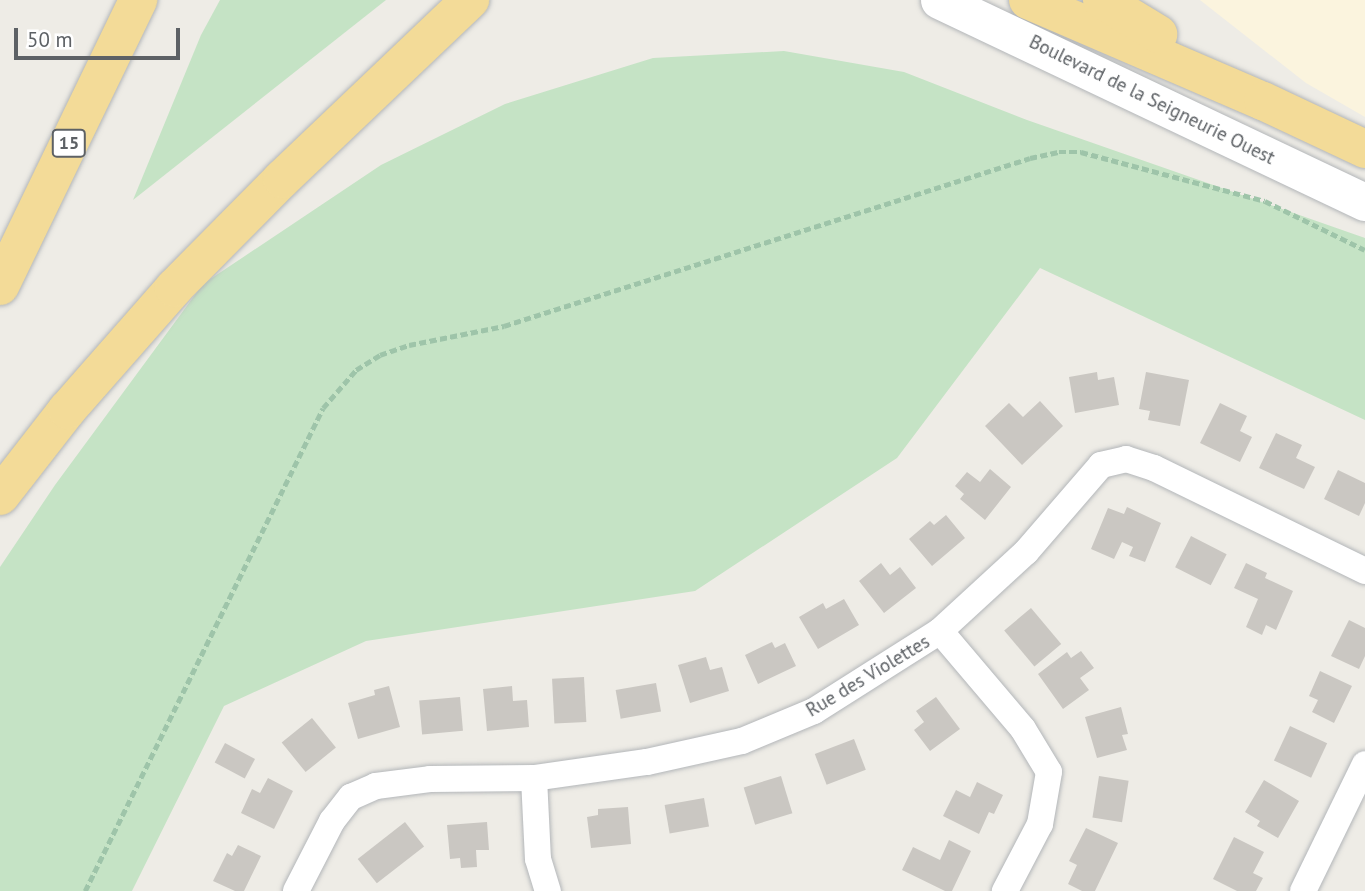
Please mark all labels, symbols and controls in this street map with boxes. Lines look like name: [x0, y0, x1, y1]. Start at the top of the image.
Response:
scale bar: [18, 14, 184, 58]
text: 50 m: [27, 26, 73, 53]
street label: Boulevard de la Seigneurie Ouest: [1025, 30, 1279, 170]
road number: 15: [52, 128, 86, 158]
street label: Rue des Violettes: [802, 630, 934, 722]

